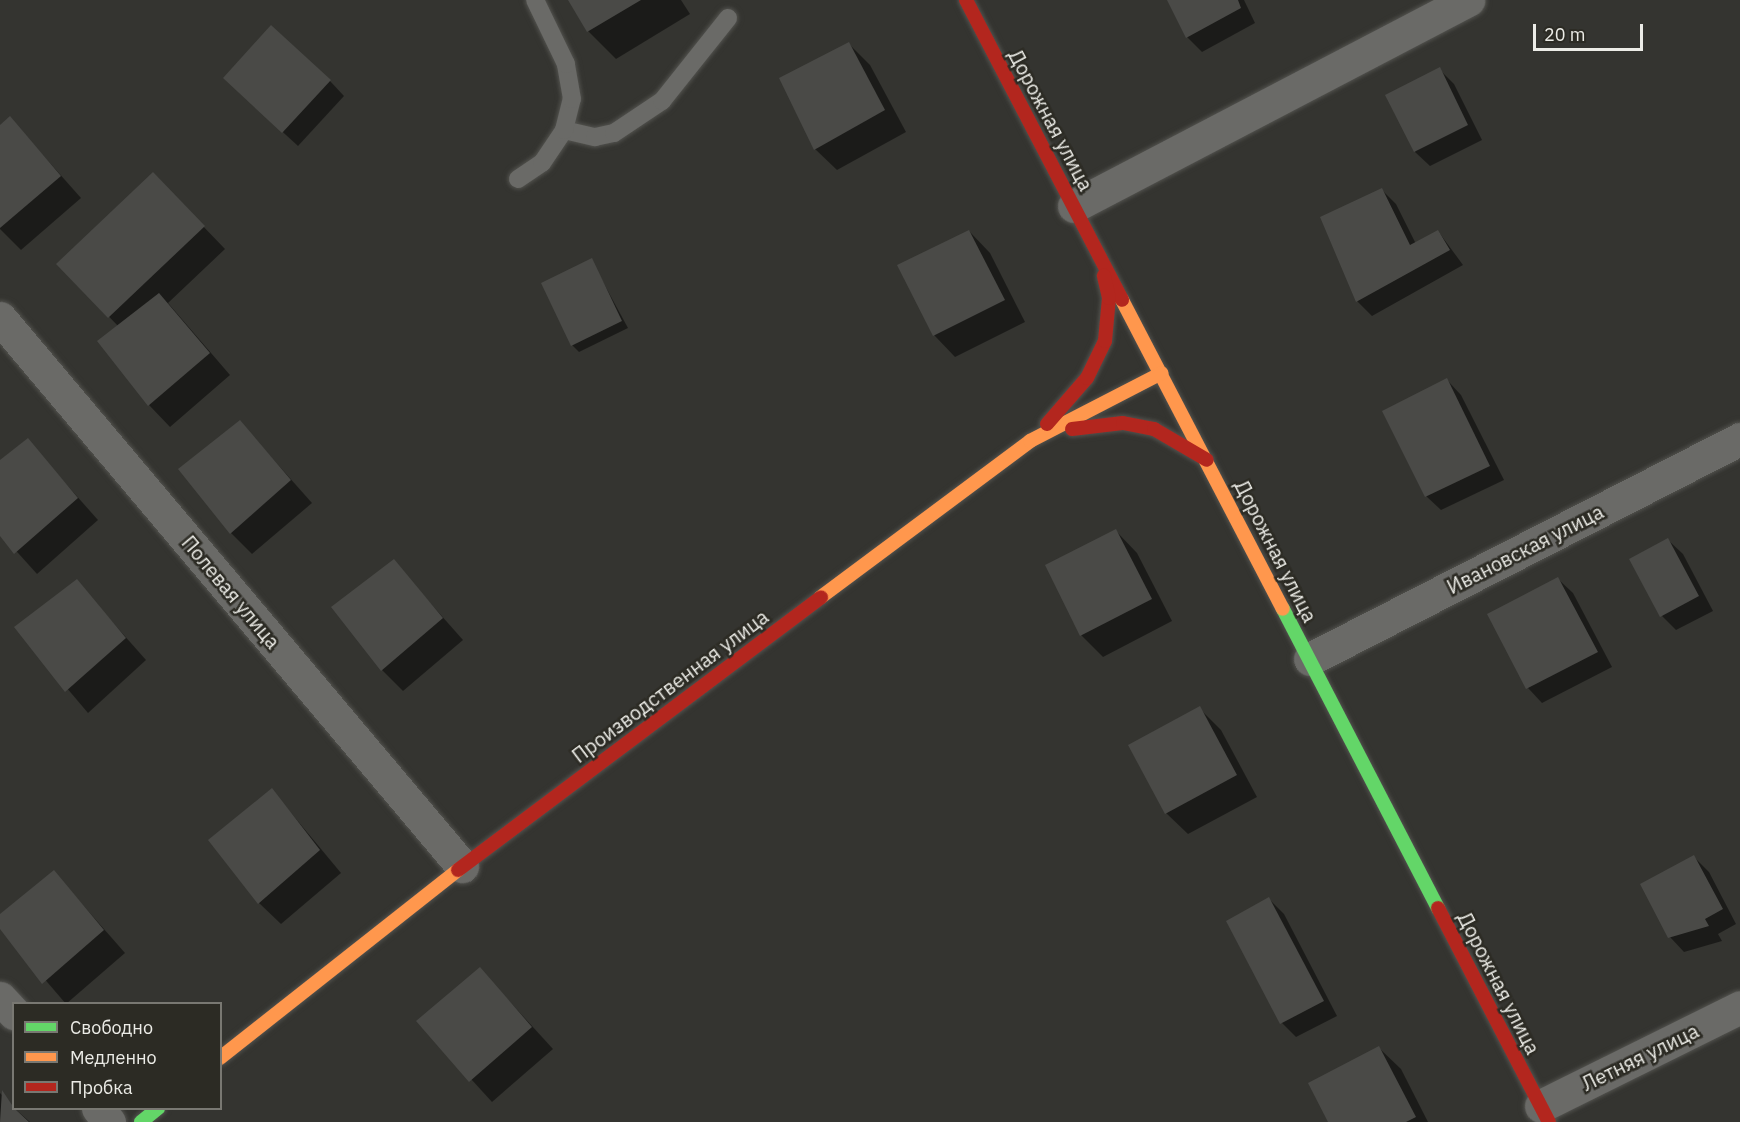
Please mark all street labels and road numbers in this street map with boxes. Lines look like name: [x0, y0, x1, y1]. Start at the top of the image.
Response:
street label: Дорожная улица: [1004, 45, 1098, 195]
street label: Дорожная улица: [1230, 476, 1322, 626]
street label: Ивановская улица: [1443, 499, 1607, 599]
street label: Полевая улица: [177, 531, 285, 653]
street label: Производственная улица: [567, 604, 773, 768]
street label: Дорожная улица: [1453, 908, 1545, 1058]
street label: Летняя улица: [1578, 1018, 1702, 1096]

